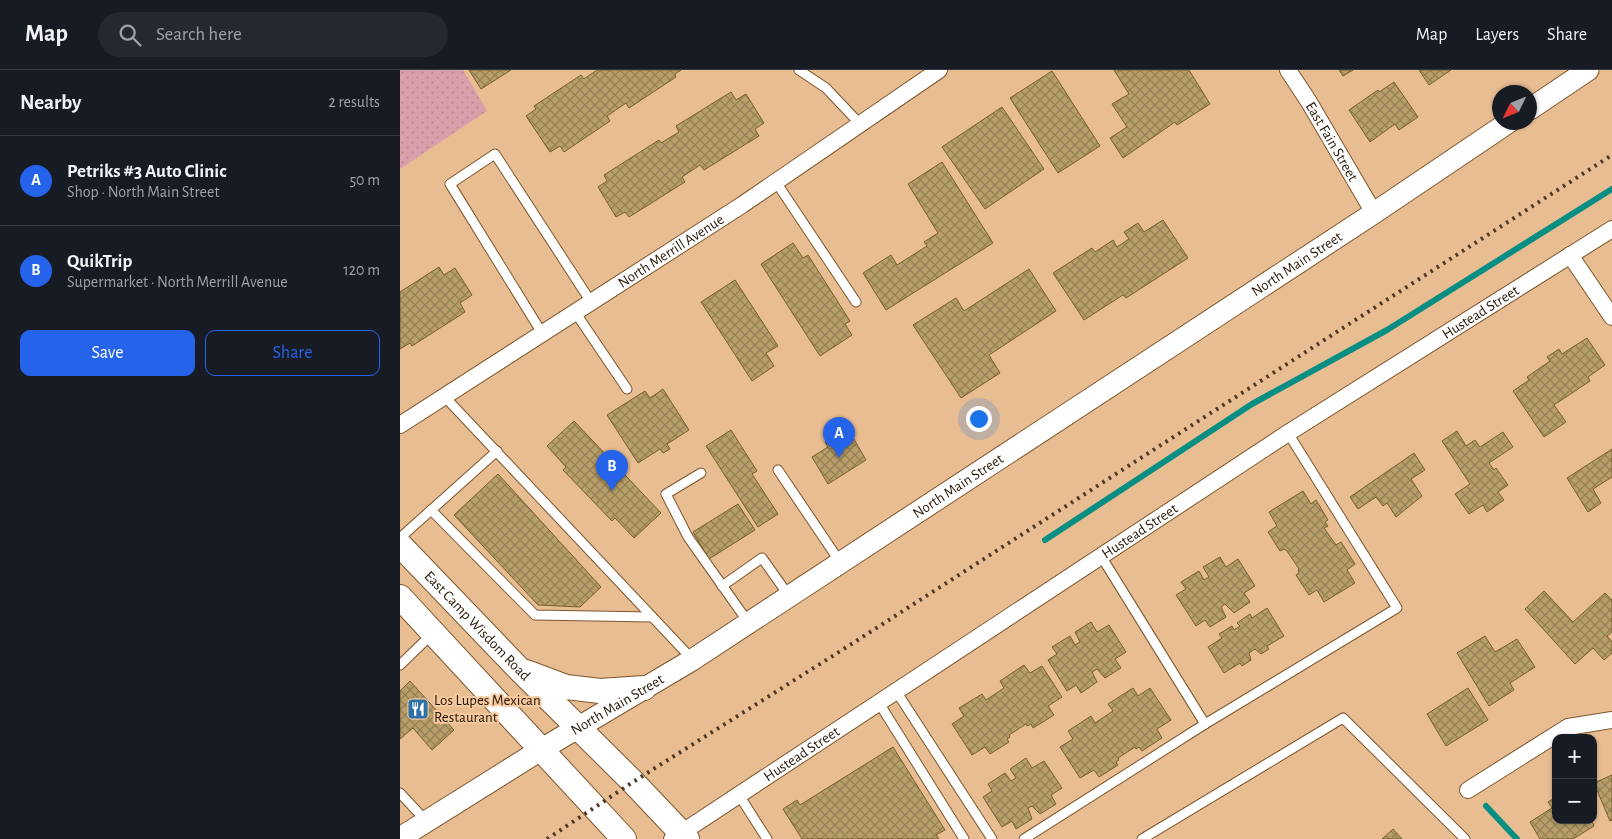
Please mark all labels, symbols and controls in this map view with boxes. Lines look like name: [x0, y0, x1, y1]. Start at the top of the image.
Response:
search box: [98, 12, 448, 57]
icon: search: [116, 21, 144, 49]
text: Map: [25, 22, 68, 46]
text: Search here: [156, 25, 242, 44]
text: Map: [1416, 26, 1447, 44]
text: Layers: [1475, 26, 1519, 44]
text: Share: [1547, 26, 1587, 44]
north arrow: [1492, 85, 1537, 130]
text: Nearby: [20, 92, 81, 113]
text: 2 results: [328, 94, 380, 110]
street label: East Fain Street: [1303, 99, 1361, 184]
text: Petriks #3 Auto Clinic: [67, 162, 227, 181]
text: A: [31, 172, 41, 188]
text: 50 m: [349, 172, 380, 188]
text: Shop · North Main Street: [67, 184, 219, 200]
street label: North Merrill Avenue: [615, 211, 727, 290]
street label: North Main Street: [1249, 229, 1345, 299]
text: QuikTrip: [67, 252, 132, 271]
text: B: [31, 262, 41, 278]
text: 120 m: [343, 262, 380, 278]
text: Supermarket · North Merrill Avenue: [67, 274, 288, 290]
street label: Hustead Street: [1439, 282, 1521, 342]
button: Save: [20, 330, 195, 376]
button: Share: [205, 330, 380, 376]
your location: [966, 406, 992, 432]
pin: A: [823, 417, 855, 458]
pin: B: [596, 450, 628, 491]
street label: North Main Street: [910, 451, 1006, 521]
street label: Hustead Street: [1099, 500, 1180, 561]
street label: East Camp Wisdom Road: [422, 568, 534, 684]
street label: North Main Street: [568, 671, 666, 738]
place label: Los Lupes Mexican Restaurant: [434, 693, 541, 725]
restaurant icon: Los Lupes Mexican Restaurant: [406, 697, 430, 721]
street label: Hustead Street: [761, 723, 842, 784]
map controls: [1552, 734, 1597, 824]
button: +: [1552, 734, 1597, 779]
button: −: [1552, 779, 1597, 824]

